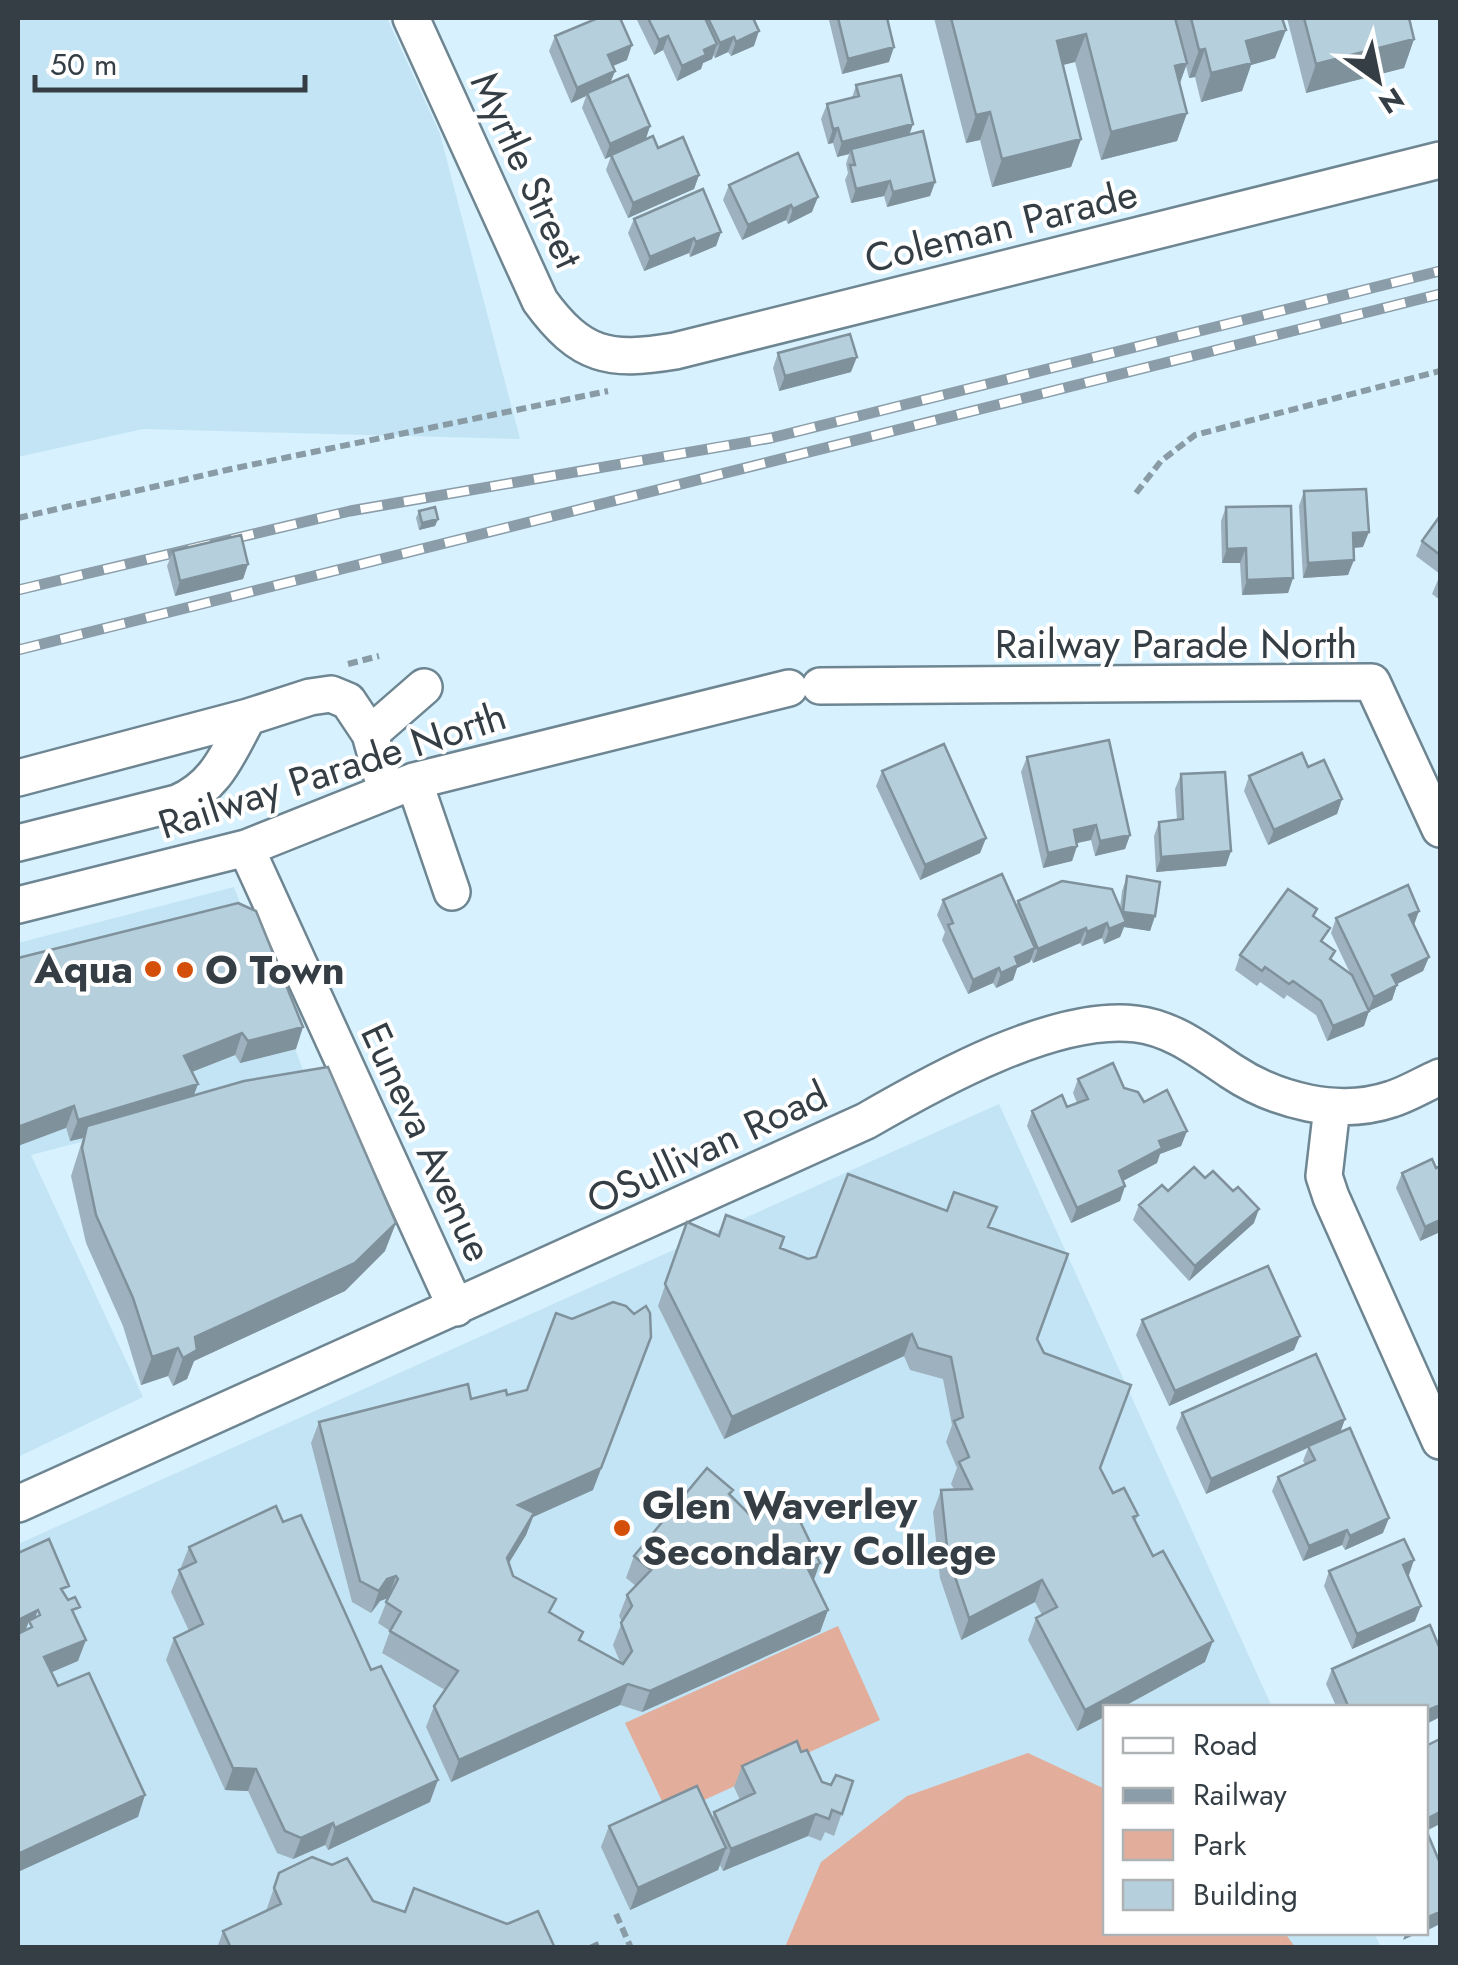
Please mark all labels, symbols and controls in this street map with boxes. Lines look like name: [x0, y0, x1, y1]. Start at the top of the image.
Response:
scale bar: [35, 30, 305, 92]
north arrow: [1328, 30, 1428, 130]
text: 50 m: [50, 43, 117, 86]
street label: Myrtle Street: [456, 62, 598, 278]
text: N: [1371, 77, 1412, 124]
street label: Coleman Parade: [859, 164, 1143, 288]
street label: Railway Parade North: [995, 615, 1357, 673]
street label: Railway Parade North: [151, 686, 513, 854]
place label: Aqua: [33, 940, 133, 998]
place label: O Town: [205, 941, 345, 999]
marker: Aqua: [142, 958, 164, 980]
marker: O Town: [174, 959, 196, 981]
street label: Euneva Avenue: [346, 1013, 508, 1271]
street label: OSullivan Road: [577, 1066, 837, 1228]
place label: Glen Waverley Secondary College: [642, 1476, 996, 1580]
marker: Glen Waverley Secondary College: [611, 1517, 633, 1539]
legend: [1103, 1705, 1428, 1935]
text: Road: [1193, 1723, 1258, 1766]
text: Railway: [1193, 1773, 1288, 1816]
text: Park: [1193, 1823, 1247, 1866]
text: Building: [1193, 1873, 1298, 1916]

